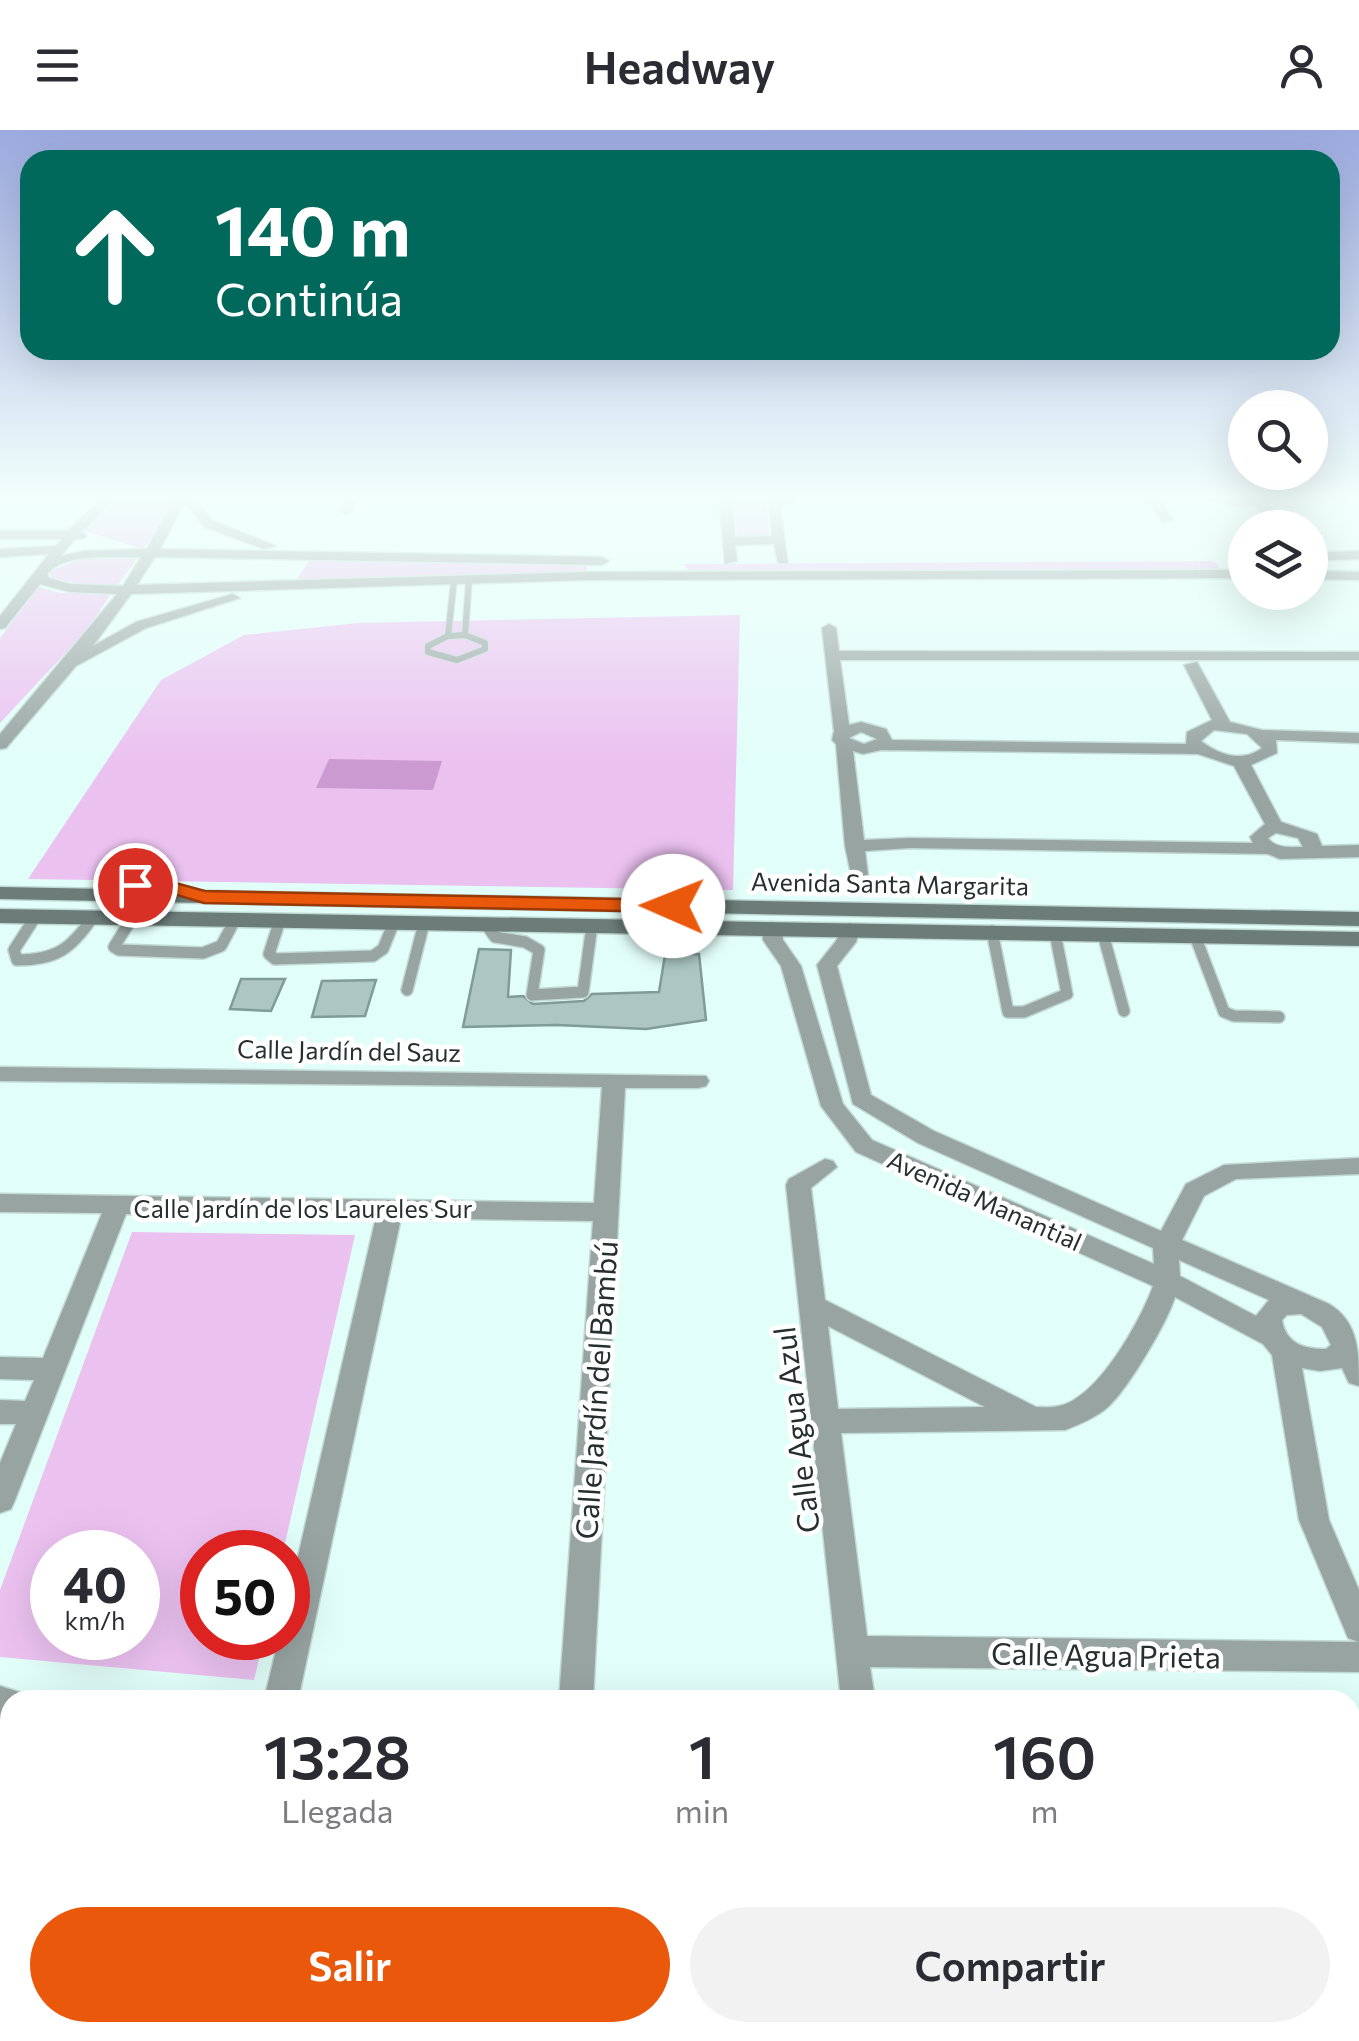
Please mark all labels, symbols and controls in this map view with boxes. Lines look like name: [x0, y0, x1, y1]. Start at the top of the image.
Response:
icon: menu: [30, 38, 85, 93]
text: Headway: [584, 38, 775, 93]
icon: person: [1274, 38, 1329, 93]
text: 140 m: [215, 185, 411, 270]
icon: ahead: [50, 190, 180, 320]
text: Continúa: [215, 270, 403, 325]
map controls: [1228, 390, 1328, 610]
button: search: [1228, 390, 1328, 490]
button: layers: [1228, 510, 1328, 610]
pin: [93, 843, 178, 928]
position arrow: [621, 854, 725, 958]
icon: arrive: [108, 858, 163, 913]
street label: Avenida Santa Margarita: [751, 866, 1029, 900]
street label: Calle Jardín del Sauz: [237, 1033, 461, 1067]
street label: Avenida Manantial: [883, 1144, 1087, 1256]
street label: Calle Jardín de los Laureles Sur: [134, 1193, 472, 1223]
street label: Calle Jardín del Bambú: [566, 1239, 624, 1541]
street label: Calle Agua Azul: [764, 1325, 826, 1535]
speed limit sign: 50: [180, 1530, 310, 1660]
text: 40: [63, 1552, 127, 1613]
text: km/h: [65, 1605, 125, 1635]
street label: Calle Agua Prieta: [991, 1633, 1221, 1675]
text: 13:28: [264, 1718, 411, 1791]
text: 1: [689, 1718, 715, 1791]
text: 160: [993, 1718, 1096, 1791]
text: Llegada: [281, 1790, 394, 1830]
text: min: [675, 1790, 729, 1830]
text: m: [1031, 1790, 1059, 1830]
button: Salir: [30, 1907, 670, 2022]
button: Compartir: [690, 1907, 1330, 2022]

